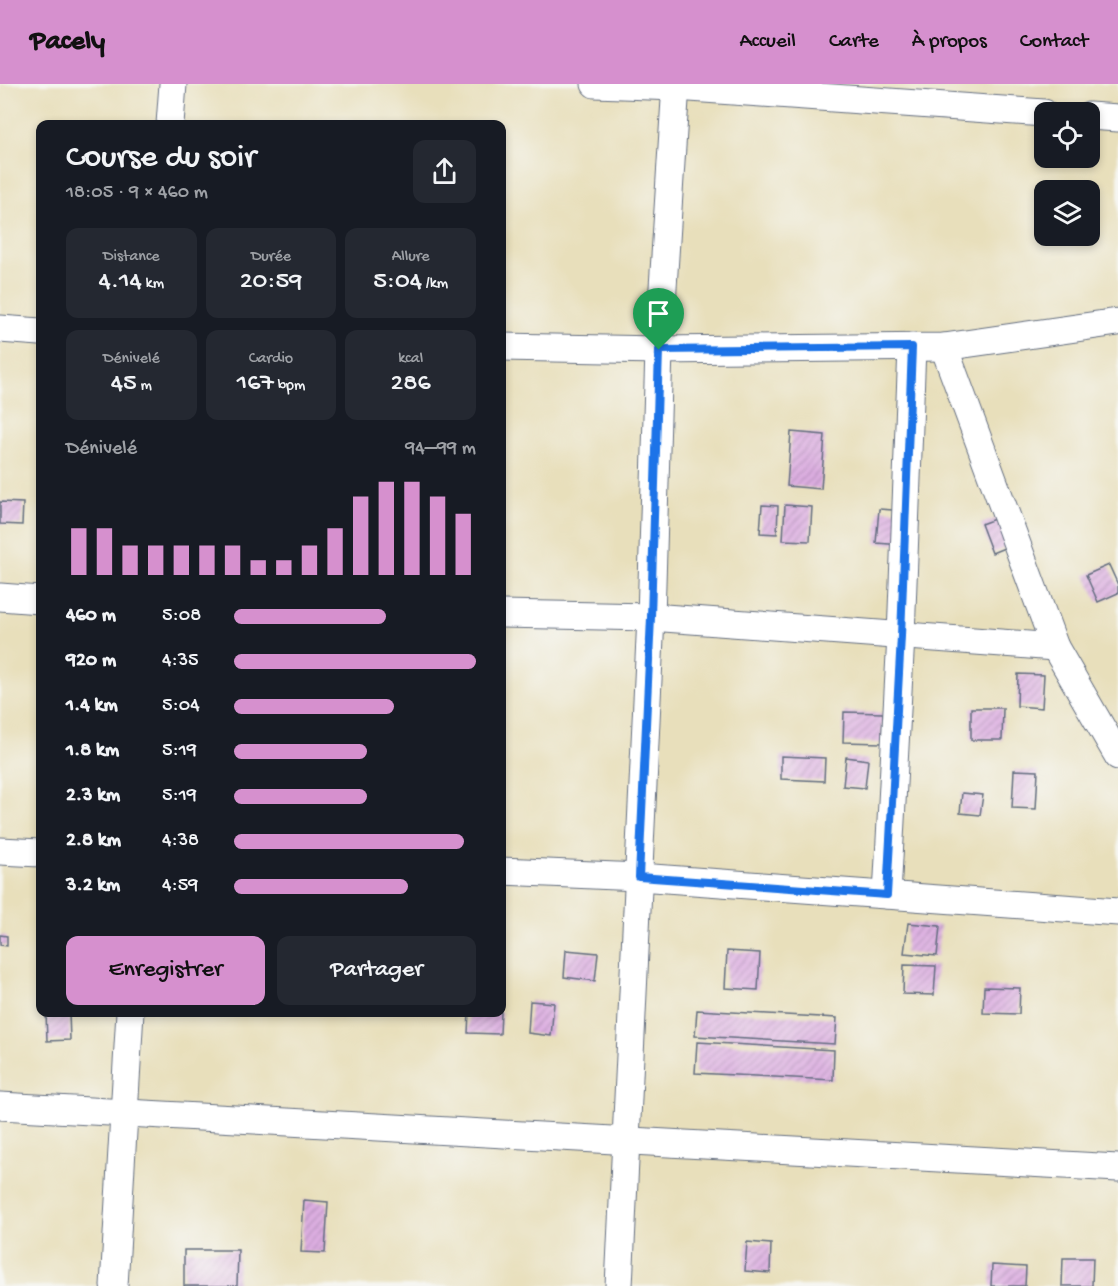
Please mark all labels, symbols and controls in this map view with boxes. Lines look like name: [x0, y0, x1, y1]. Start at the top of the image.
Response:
text: Pacely: [30, 26, 105, 59]
text: Accueil: [739, 30, 796, 55]
text: Carte: [829, 30, 879, 55]
text: À propos: [912, 30, 987, 55]
text: Contact: [1020, 30, 1088, 55]
map controls: [1034, 102, 1100, 246]
button: locate: [1034, 102, 1100, 168]
text: Course du soir: [66, 140, 256, 178]
button: share: [413, 140, 476, 203]
button: layers: [1034, 180, 1100, 246]
text: 18:05 · 9 × 460 m: [66, 182, 208, 205]
text: Distance: [103, 248, 160, 267]
text: Durée: [251, 248, 291, 267]
text: Allure: [392, 248, 430, 267]
text: 4.14: [99, 267, 142, 298]
text: 20:59: [240, 267, 302, 298]
text: 5:04: [373, 267, 422, 298]
text: km: [142, 275, 164, 294]
text: /km: [422, 275, 448, 294]
pin: [633, 288, 684, 350]
icon: arrive: [642, 297, 675, 330]
text: Dénivelé: [103, 350, 160, 369]
text: Cardio: [249, 350, 293, 369]
text: kcal: [398, 350, 423, 369]
text: 45: [111, 369, 137, 400]
text: 167: [237, 369, 274, 400]
text: 286: [391, 369, 431, 400]
text: m: [137, 377, 152, 396]
text: bpm: [274, 377, 305, 396]
text: Dénivelé: [66, 438, 137, 461]
text: 94–99 m: [405, 438, 476, 461]
text: 460 m: [66, 605, 116, 628]
text: 5:08: [162, 605, 201, 628]
text: 920 m: [66, 650, 116, 673]
text: 4:35: [162, 650, 199, 673]
text: 1.4 km: [66, 695, 118, 718]
text: 5:04: [162, 695, 200, 718]
text: 1.8 km: [66, 740, 119, 763]
text: 5:19: [162, 740, 197, 763]
text: 2.3 km: [66, 785, 120, 808]
text: 5:19: [162, 785, 197, 808]
text: 2.8 km: [66, 830, 121, 853]
text: 4:38: [162, 830, 199, 853]
text: 3.2 km: [66, 875, 120, 898]
text: 4:59: [162, 875, 198, 898]
button: Enregistrer: [66, 936, 265, 1005]
button: Partager: [277, 936, 476, 1005]

